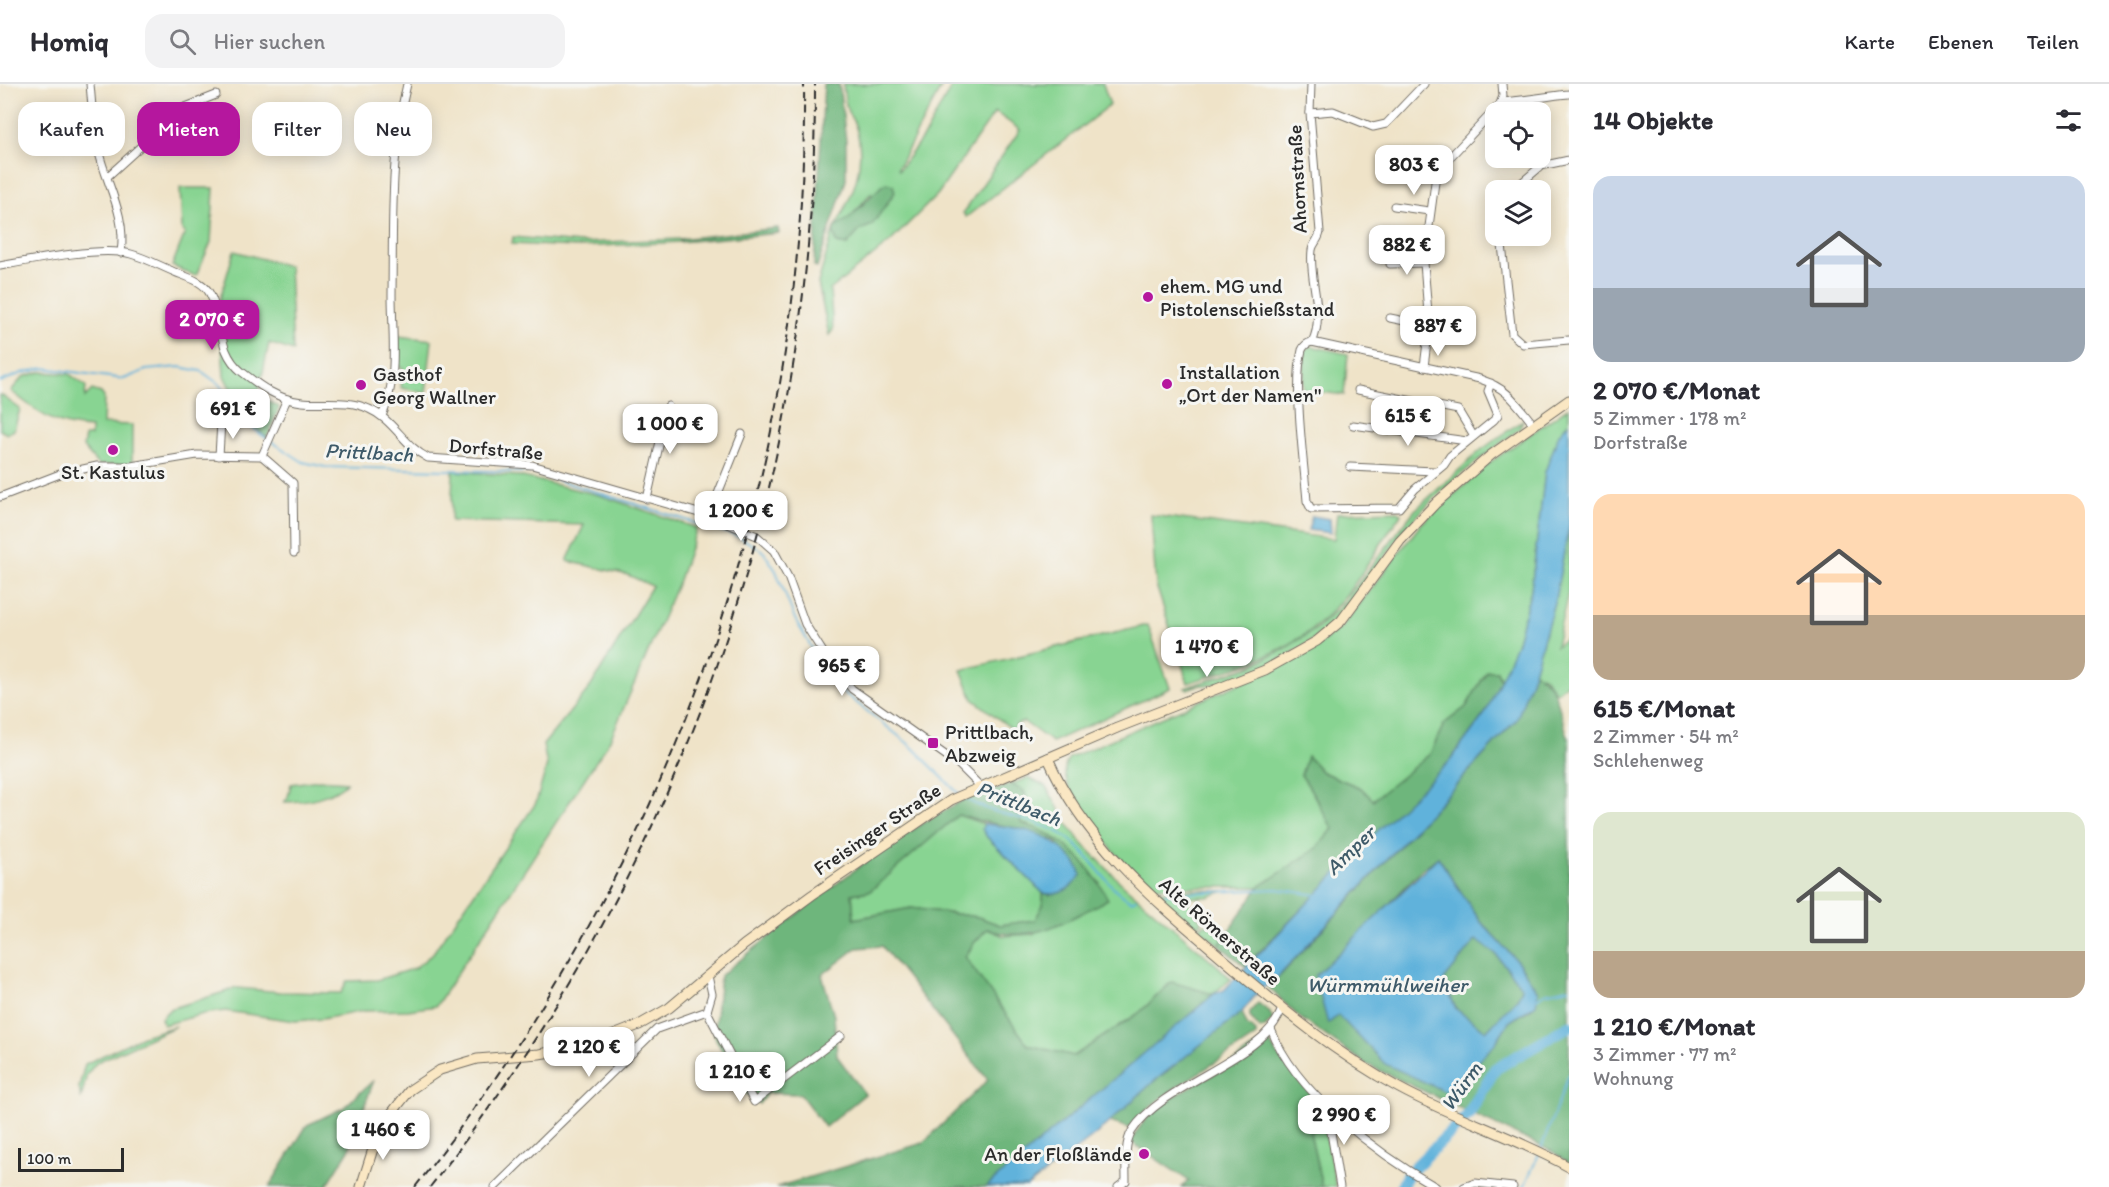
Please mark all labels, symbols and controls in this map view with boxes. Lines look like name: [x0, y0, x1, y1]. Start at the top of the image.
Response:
search box: [145, 14, 565, 68]
text: Homiq: [30, 24, 109, 58]
icon: search: [166, 25, 199, 58]
text: Hier suchen: [214, 28, 325, 55]
text: Karte: [1845, 29, 1895, 54]
text: Ebenen: [1928, 29, 1994, 54]
text: Teilen: [2027, 29, 2079, 54]
chip: Kaufen: [18, 102, 125, 156]
chip: Mieten: [137, 102, 240, 156]
chip: Filter: [252, 102, 342, 156]
chip: Neu: [354, 102, 432, 156]
map controls: [1485, 102, 1551, 246]
button: locate: [1485, 102, 1551, 168]
text: 14 Objekte: [1593, 104, 1713, 136]
icon: filters: [2052, 104, 2085, 137]
street label: Ahornstraße: [1282, 124, 1312, 234]
pin: 803 €: [1372, 145, 1456, 196]
text: 803 €: [1389, 152, 1439, 176]
button: layers: [1485, 180, 1551, 246]
icon: home: [1785, 215, 1893, 323]
pin: 882 €: [1365, 225, 1449, 276]
text: 882 €: [1383, 232, 1431, 256]
place label: ehem. MG und Pistolenschießstand: [1160, 274, 1335, 321]
marker: ehem. MG und Pistolenschießstand: [1141, 290, 1155, 304]
pin: 2 070 €: [157, 300, 267, 351]
pin: 887 €: [1396, 306, 1480, 357]
text: 2 070 €: [179, 307, 245, 331]
text: 887 €: [1414, 313, 1462, 337]
place label: Installation „Ort der Namen'': [1179, 360, 1322, 407]
place label: Gasthof Georg Wallner: [373, 362, 496, 409]
text: 2 070 €/Monat: [1593, 374, 1760, 406]
marker: Installation „Ort der Namen'': [1160, 377, 1174, 391]
marker: Gasthof Georg Wallner: [354, 378, 368, 392]
pin: 691 €: [191, 389, 275, 440]
text: 691 €: [210, 396, 256, 420]
pin: 615 €: [1366, 396, 1450, 447]
text: 615 €: [1385, 403, 1431, 427]
pin: 1 000 €: [615, 404, 725, 455]
text: 5 Zimmer · 178 m²: [1593, 406, 1746, 430]
text: 1 000 €: [637, 411, 703, 435]
text: Dorfstraße: [1593, 430, 1688, 454]
street label: Dorfstraße: [448, 433, 544, 465]
water label: Prittlbach: [324, 437, 414, 467]
marker: St. Kastulus: [106, 443, 120, 457]
place label: St. Kastulus: [61, 460, 165, 484]
pin: 1 200 €: [686, 491, 796, 542]
text: 1 200 €: [709, 498, 773, 522]
icon: home: [1785, 533, 1893, 641]
pin: 1 470 €: [1152, 627, 1262, 678]
text: 1 470 €: [1175, 634, 1239, 658]
pin: 965 €: [800, 646, 884, 697]
text: 965 €: [818, 653, 866, 677]
text: 615 €/Monat: [1593, 692, 1735, 724]
place label: Prittlbach, Abzweig: [945, 720, 1034, 767]
text: 2 Zimmer · 54 m²: [1593, 724, 1739, 748]
marker: Prittlbach, Abzweig: [926, 736, 940, 750]
text: Schlehenweg: [1593, 748, 1703, 772]
water label: Prittlbach: [973, 775, 1065, 831]
street label: Freisinger Straße: [809, 778, 945, 880]
water label: Amper: [1320, 818, 1382, 880]
icon: home: [1785, 851, 1893, 959]
street label: Alte Römerstraße: [1154, 872, 1286, 990]
water label: Würmmühlweiher: [1307, 972, 1469, 997]
text: 1 210 €/Monat: [1593, 1010, 1755, 1042]
pin: 2 120 €: [534, 1027, 644, 1078]
text: 2 120 €: [557, 1034, 621, 1058]
text: 3 Zimmer · 77 m²: [1593, 1042, 1736, 1066]
pin: 1 210 €: [685, 1052, 795, 1103]
water label: Würm: [1435, 1056, 1487, 1116]
text: 1 210 €: [709, 1059, 771, 1083]
text: Wohnung: [1593, 1066, 1674, 1090]
pin: 2 990 €: [1289, 1095, 1399, 1146]
text: 2 990 €: [1312, 1102, 1376, 1126]
pin: 1 460 €: [328, 1110, 438, 1161]
text: 1 460 €: [351, 1117, 415, 1141]
place label: An der Floßlände: [984, 1142, 1132, 1166]
scale bar: [18, 1145, 124, 1172]
marker: An der Floßlände: [1137, 1147, 1151, 1161]
text: 100 m: [27, 1149, 71, 1168]

